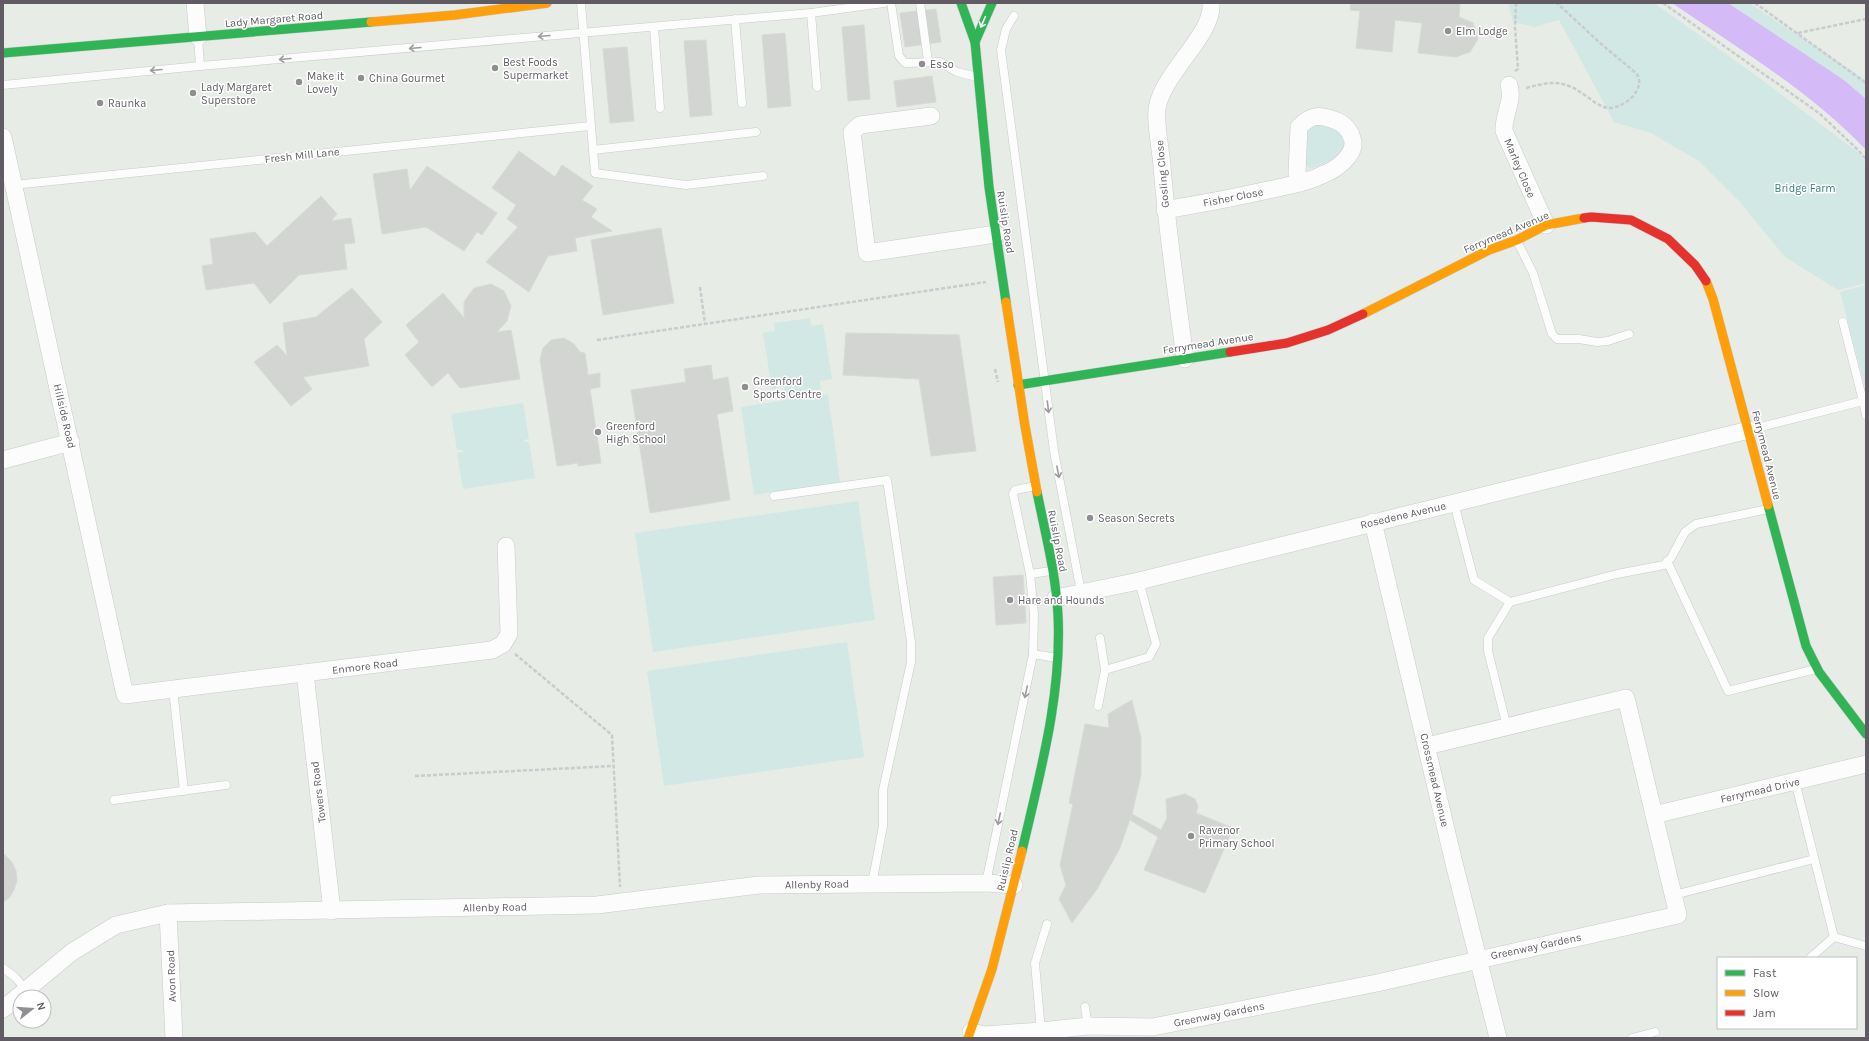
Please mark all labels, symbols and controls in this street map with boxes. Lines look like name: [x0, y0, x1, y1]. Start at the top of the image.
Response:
street label: Lady Margaret Road: [224, 9, 324, 30]
one-way arrow: [979, 16, 987, 28]
place label: Elm Lodge: [1456, 25, 1508, 38]
marker: Elm Lodge: [1443, 26, 1453, 36]
one-way arrow: [538, 33, 551, 40]
one-way arrow: [409, 44, 422, 51]
one-way arrow: [279, 55, 292, 62]
place label: Best Foods Supermarket: [503, 56, 569, 82]
place label: Esso: [930, 58, 954, 71]
marker: Esso: [917, 59, 927, 69]
marker: Best Foods Supermarket: [490, 63, 500, 73]
one-way arrow: [150, 66, 163, 74]
place label: Make it Lovely: [307, 70, 344, 96]
place label: China Gourmet: [369, 72, 445, 85]
marker: China Gourmet: [356, 73, 366, 83]
marker: Make it Lovely: [294, 77, 304, 87]
place label: Lady Margaret Superstore: [201, 81, 272, 107]
marker: Lady Margaret Superstore: [188, 88, 198, 98]
place label: Raunka: [108, 97, 146, 110]
marker: Raunka: [95, 98, 105, 108]
street label: Marley Close: [1501, 137, 1538, 200]
street label: Gosling Close: [1153, 139, 1172, 208]
street label: Fresh Mill Lane: [264, 145, 341, 166]
park label: Bridge Farm: [1775, 182, 1835, 195]
street label: Fisher Close: [1202, 185, 1265, 210]
street label: Ruislip Road: [994, 190, 1017, 254]
street label: Ferrymead Avenue: [1462, 208, 1551, 256]
street label: Ferrymead Avenue: [1162, 330, 1255, 357]
place label: Greenford Sports Centre: [753, 375, 822, 401]
marker: Greenford Sports Centre: [740, 382, 750, 392]
street label: Hillside Road: [51, 383, 78, 450]
one-way arrow: [1044, 400, 1052, 413]
street label: Ferrymead Avenue: [1749, 409, 1784, 501]
place label: Greenford High School: [606, 420, 666, 446]
marker: Greenford High School: [593, 427, 603, 437]
one-way arrow: [1054, 465, 1062, 478]
street label: Rosedene Avenue: [1359, 499, 1448, 532]
street label: Ruislip Road: [1045, 509, 1070, 573]
place label: Season Secrets: [1098, 512, 1175, 525]
marker: Season Secrets: [1085, 513, 1095, 523]
place label: Hare and Hounds: [1018, 594, 1105, 607]
marker: Hare and Hounds: [1005, 595, 1015, 605]
street label: Enmore Road: [331, 656, 399, 677]
one-way arrow: [1021, 685, 1029, 698]
street label: Crossmead Avenue: [1417, 732, 1452, 828]
street label: Towers Road: [308, 760, 329, 823]
street label: Ferrymead Drive: [1719, 775, 1801, 806]
one-way arrow: [995, 813, 1003, 826]
place label: Ravenor Primary School: [1199, 824, 1274, 850]
street label: Ruislip Road: [994, 828, 1021, 892]
marker: Ravenor Primary School: [1186, 831, 1196, 841]
street label: Allenby Road: [785, 877, 849, 892]
street label: Allenby Road: [463, 900, 527, 915]
street label: Greenway Gardens: [1490, 930, 1583, 962]
street label: Avon Road: [164, 950, 179, 1002]
legend: [1717, 957, 1857, 1029]
text: Fast: [1753, 966, 1777, 980]
text: Slow: [1753, 986, 1779, 1000]
north arrow: [12, 989, 52, 1029]
street label: Greenway Gardens: [1172, 999, 1266, 1030]
text: N: [34, 1001, 48, 1012]
text: Jam: [1753, 1006, 1776, 1020]

